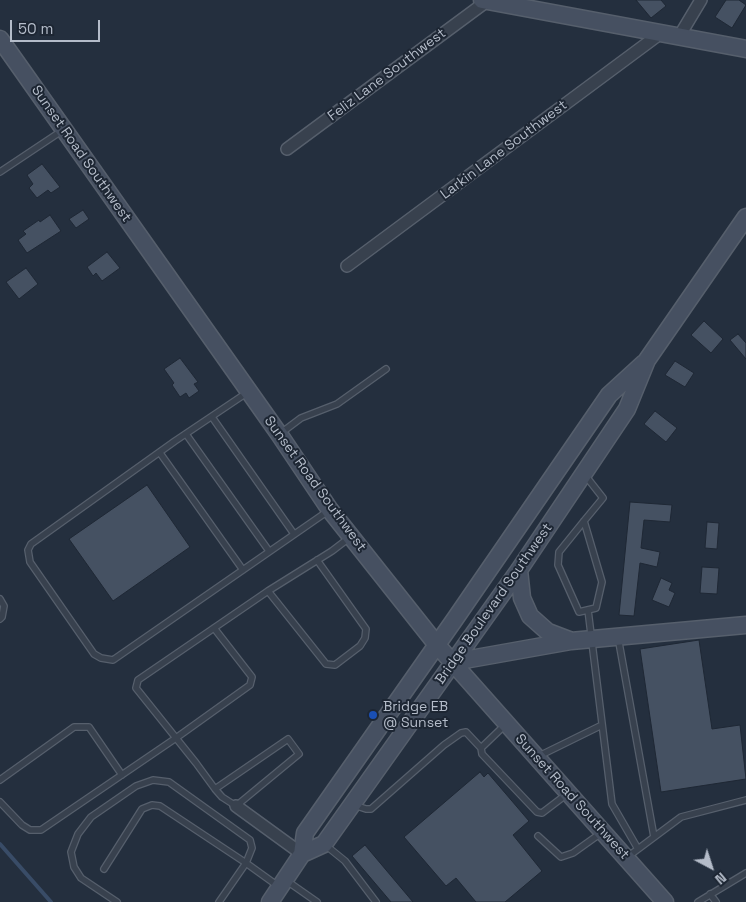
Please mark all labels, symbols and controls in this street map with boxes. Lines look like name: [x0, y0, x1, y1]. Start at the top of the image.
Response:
scale bar: [12, 10, 102, 42]
text: 50 m: [18, 19, 53, 38]
street label: Feliz Lane Southwest: [325, 25, 449, 125]
street label: Sunset Road Southwest: [27, 82, 135, 226]
street label: Larkin Lane Southwest: [437, 97, 571, 203]
street label: Sunset Road Southwest: [260, 413, 370, 555]
street label: Bridge Boulevard Southwest: [432, 520, 556, 688]
place label: Bridge EB @ Sunset: [383, 699, 449, 732]
marker: Bridge EB @ Sunset: [367, 709, 379, 721]
street label: Sunset Road Southwest: [511, 731, 633, 863]
north arrow: [686, 842, 736, 892]
text: N: [711, 869, 730, 888]

